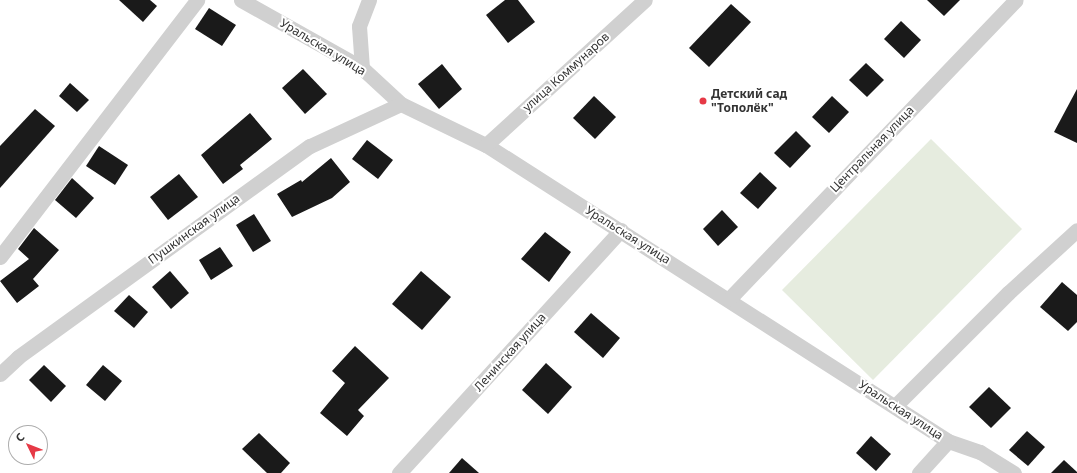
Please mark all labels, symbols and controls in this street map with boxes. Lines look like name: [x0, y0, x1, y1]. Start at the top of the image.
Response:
street label: Уральская улица: [277, 16, 369, 78]
street label: улица Коммунаров: [520, 29, 612, 115]
place label: Детский сад "Тополёк": [711, 87, 787, 115]
marker: Детский сад "Тополёк": [698, 96, 708, 106]
street label: Центральная улица: [827, 103, 917, 195]
street label: Пушкинская улица: [145, 191, 243, 267]
street label: Уральская улица: [583, 203, 673, 267]
street label: Ленинская улица: [471, 310, 549, 394]
street label: Уральская улица: [856, 377, 946, 443]
north arrow: [8, 425, 48, 465]
text: С: [12, 429, 27, 445]

